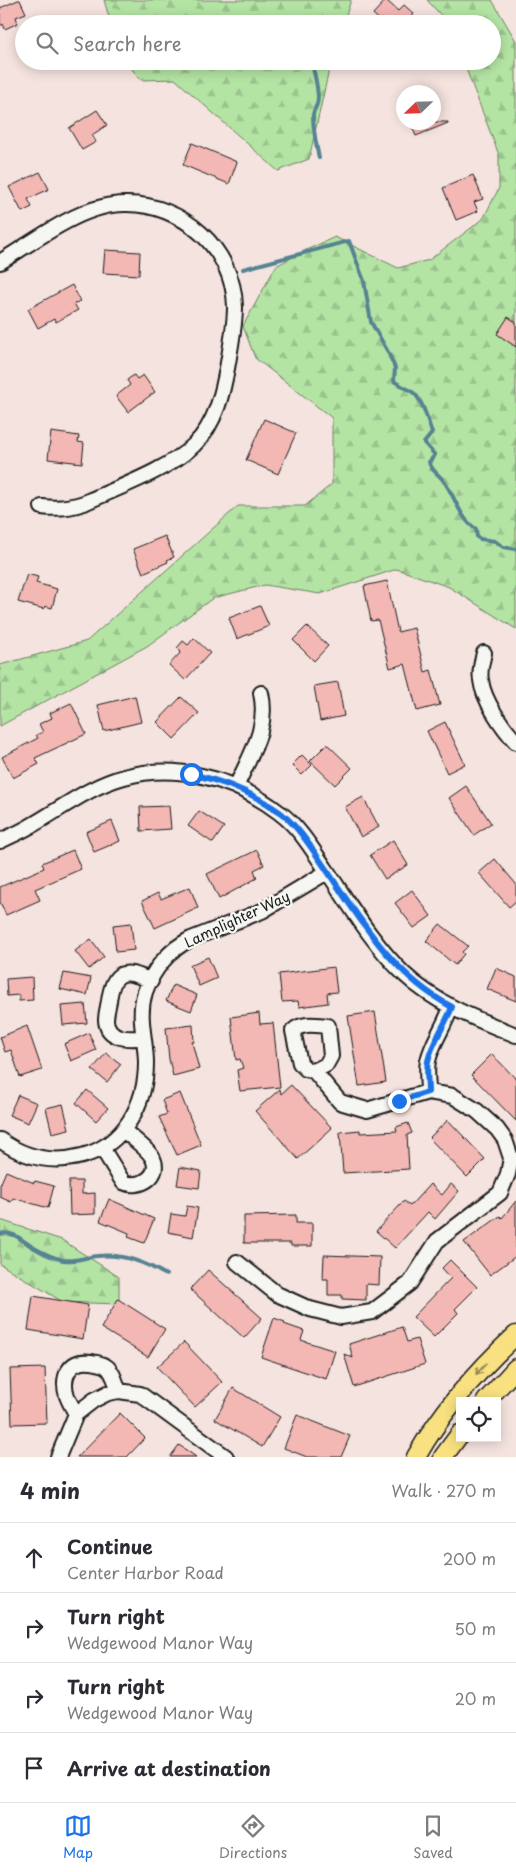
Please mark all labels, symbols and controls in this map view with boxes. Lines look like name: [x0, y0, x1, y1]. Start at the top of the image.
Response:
search box: [15, 15, 501, 70]
icon: search: [33, 29, 61, 57]
text: Search here: [73, 29, 182, 57]
north arrow: [396, 85, 441, 130]
route start: [180, 763, 203, 786]
street label: Lamplighter Way: [181, 885, 293, 953]
route end: [388, 1090, 411, 1113]
one-way arrow: [475, 1363, 487, 1376]
map controls: [456, 1397, 501, 1442]
button: locate: [456, 1397, 501, 1442]
text: 4 min: [20, 1474, 80, 1506]
text: Walk · 270 m: [392, 1478, 496, 1502]
text: Continue: [67, 1532, 153, 1560]
icon: ahead: [20, 1544, 48, 1572]
text: 200 m: [443, 1546, 496, 1570]
text: Center Harbor Road: [67, 1560, 224, 1584]
text: Turn right: [67, 1602, 165, 1630]
icon: right: [20, 1614, 48, 1642]
text: 50 m: [455, 1616, 496, 1640]
text: Wedgewood Manor Way: [67, 1630, 253, 1654]
text: Turn right: [67, 1672, 165, 1700]
icon: right: [20, 1684, 48, 1712]
text: 20 m: [455, 1686, 496, 1710]
text: Wedgewood Manor Way: [67, 1700, 253, 1724]
icon: arrive: [20, 1754, 48, 1782]
text: Arrive at destination: [67, 1754, 271, 1782]
tab: Map: [63, 1812, 93, 1863]
tab: Directions: [219, 1812, 287, 1863]
tab: Saved: [413, 1812, 453, 1863]

